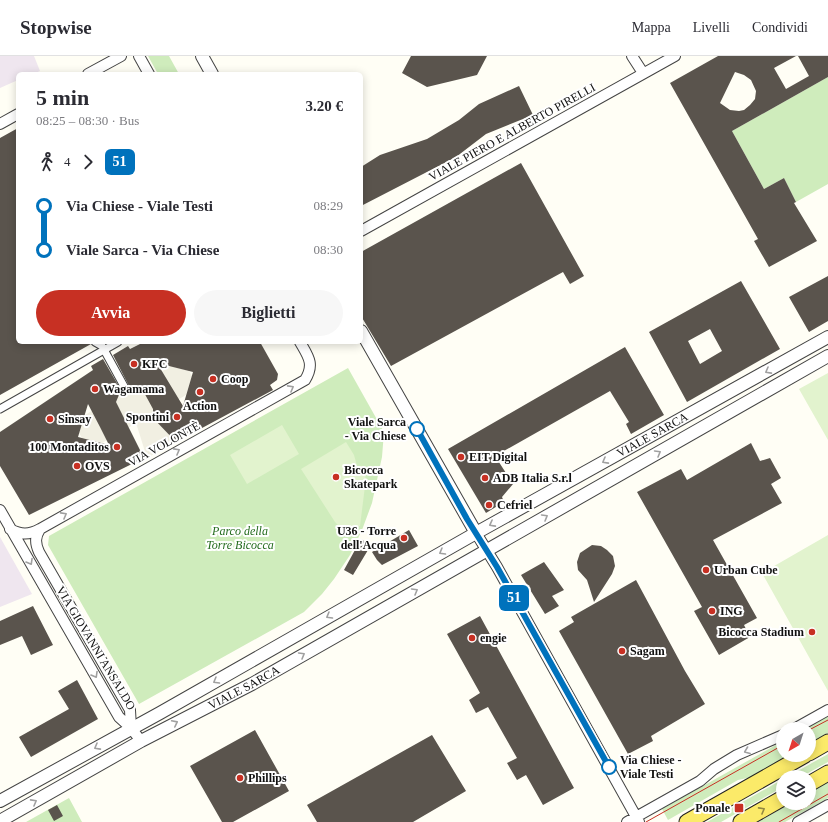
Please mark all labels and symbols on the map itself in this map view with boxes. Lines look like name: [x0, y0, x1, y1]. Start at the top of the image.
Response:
street label: VIALE PIERO E ALBERTO PIRELLI: [426, 80, 598, 184]
place label: KFC: [142, 357, 167, 371]
marker: KFC: [129, 359, 139, 369]
one-way arrow: [765, 366, 772, 374]
place label: Coop: [221, 372, 249, 386]
marker: Coop: [208, 374, 218, 384]
place label: Wagamama: [103, 382, 164, 396]
marker: Wagamama: [90, 384, 100, 394]
one-way arrow: [287, 385, 294, 392]
marker: Action: [195, 387, 205, 397]
place label: Action: [183, 399, 217, 413]
street label: VIALE SARCA: [614, 409, 690, 460]
place label: Spontini: [126, 410, 170, 424]
place label: Sinsay: [58, 412, 91, 426]
marker: Spontini: [172, 412, 182, 422]
marker: Sinsay: [45, 414, 55, 424]
place label: Viale Sarca - Via Chiese: [345, 415, 407, 443]
street label: VIA VOLONTÈ: [126, 418, 202, 470]
marker: Viale Sarca - Via Chiese: [409, 421, 425, 437]
place label: 100 Montaditos: [29, 440, 109, 454]
marker: 100 Montaditos: [112, 442, 122, 452]
one-way arrow: [173, 449, 181, 456]
place label: EIT Digital: [469, 450, 528, 464]
one-way arrow: [654, 450, 661, 457]
marker: EIT Digital: [456, 452, 466, 462]
one-way arrow: [602, 457, 610, 464]
place label: OVS: [85, 459, 110, 473]
marker: OVS: [72, 461, 82, 471]
place label: Bicocca Skatepark: [344, 463, 398, 491]
place label: ADB Italia S.r.l: [493, 471, 573, 485]
marker: Bicocca Skatepark: [331, 472, 341, 482]
marker: ADB Italia S.r.l: [480, 473, 490, 483]
place label: Cefriel: [497, 498, 533, 512]
marker: Cefriel: [484, 500, 494, 510]
one-way arrow: [60, 512, 67, 520]
one-way arrow: [541, 514, 548, 522]
one-way arrow: [489, 519, 496, 527]
park label: Parco della Torre Bicocca: [206, 524, 274, 552]
place label: U36 - Torre dell'Acqua: [337, 524, 397, 552]
marker: U36 - Torre dell'Acqua: [399, 533, 409, 543]
one-way arrow: [439, 547, 446, 555]
one-way arrow: [25, 558, 32, 565]
place label: Urban Cube: [714, 563, 778, 577]
marker: Urban Cube: [701, 565, 711, 575]
street label: VIA GIOVANNI ANSALDO: [53, 584, 139, 713]
line badge: 51: [496, 585, 532, 611]
one-way arrow: [411, 588, 418, 596]
place label: ING: [720, 604, 743, 618]
marker: ING: [707, 606, 717, 616]
one-way arrow: [326, 612, 333, 619]
place label: Bicocca Stadium: [718, 625, 804, 639]
marker: Bicocca Stadium: [807, 627, 817, 637]
place label: engie: [480, 631, 507, 645]
marker: engie: [467, 633, 477, 643]
place label: Sagam: [630, 644, 665, 658]
marker: Sagam: [617, 646, 627, 656]
one-way arrow: [298, 653, 305, 660]
street label: VIALE SARCA: [206, 663, 282, 712]
one-way arrow: [90, 671, 97, 678]
one-way arrow: [213, 676, 220, 683]
one-way arrow: [171, 721, 178, 728]
north arrow: [776, 722, 816, 762]
one-way arrow: [94, 742, 101, 749]
one-way arrow: [744, 747, 751, 755]
place label: Via Chiese - Viale Testi: [620, 753, 682, 781]
marker: Via Chiese - Viale Testi: [601, 759, 617, 775]
place label: Phillips: [248, 771, 287, 785]
marker: Phillips: [235, 773, 245, 783]
one-way arrow: [30, 799, 37, 806]
place label: Ponale: [695, 801, 731, 815]
marker: Ponale: [733, 802, 745, 814]
one-way arrow: [758, 808, 765, 815]

